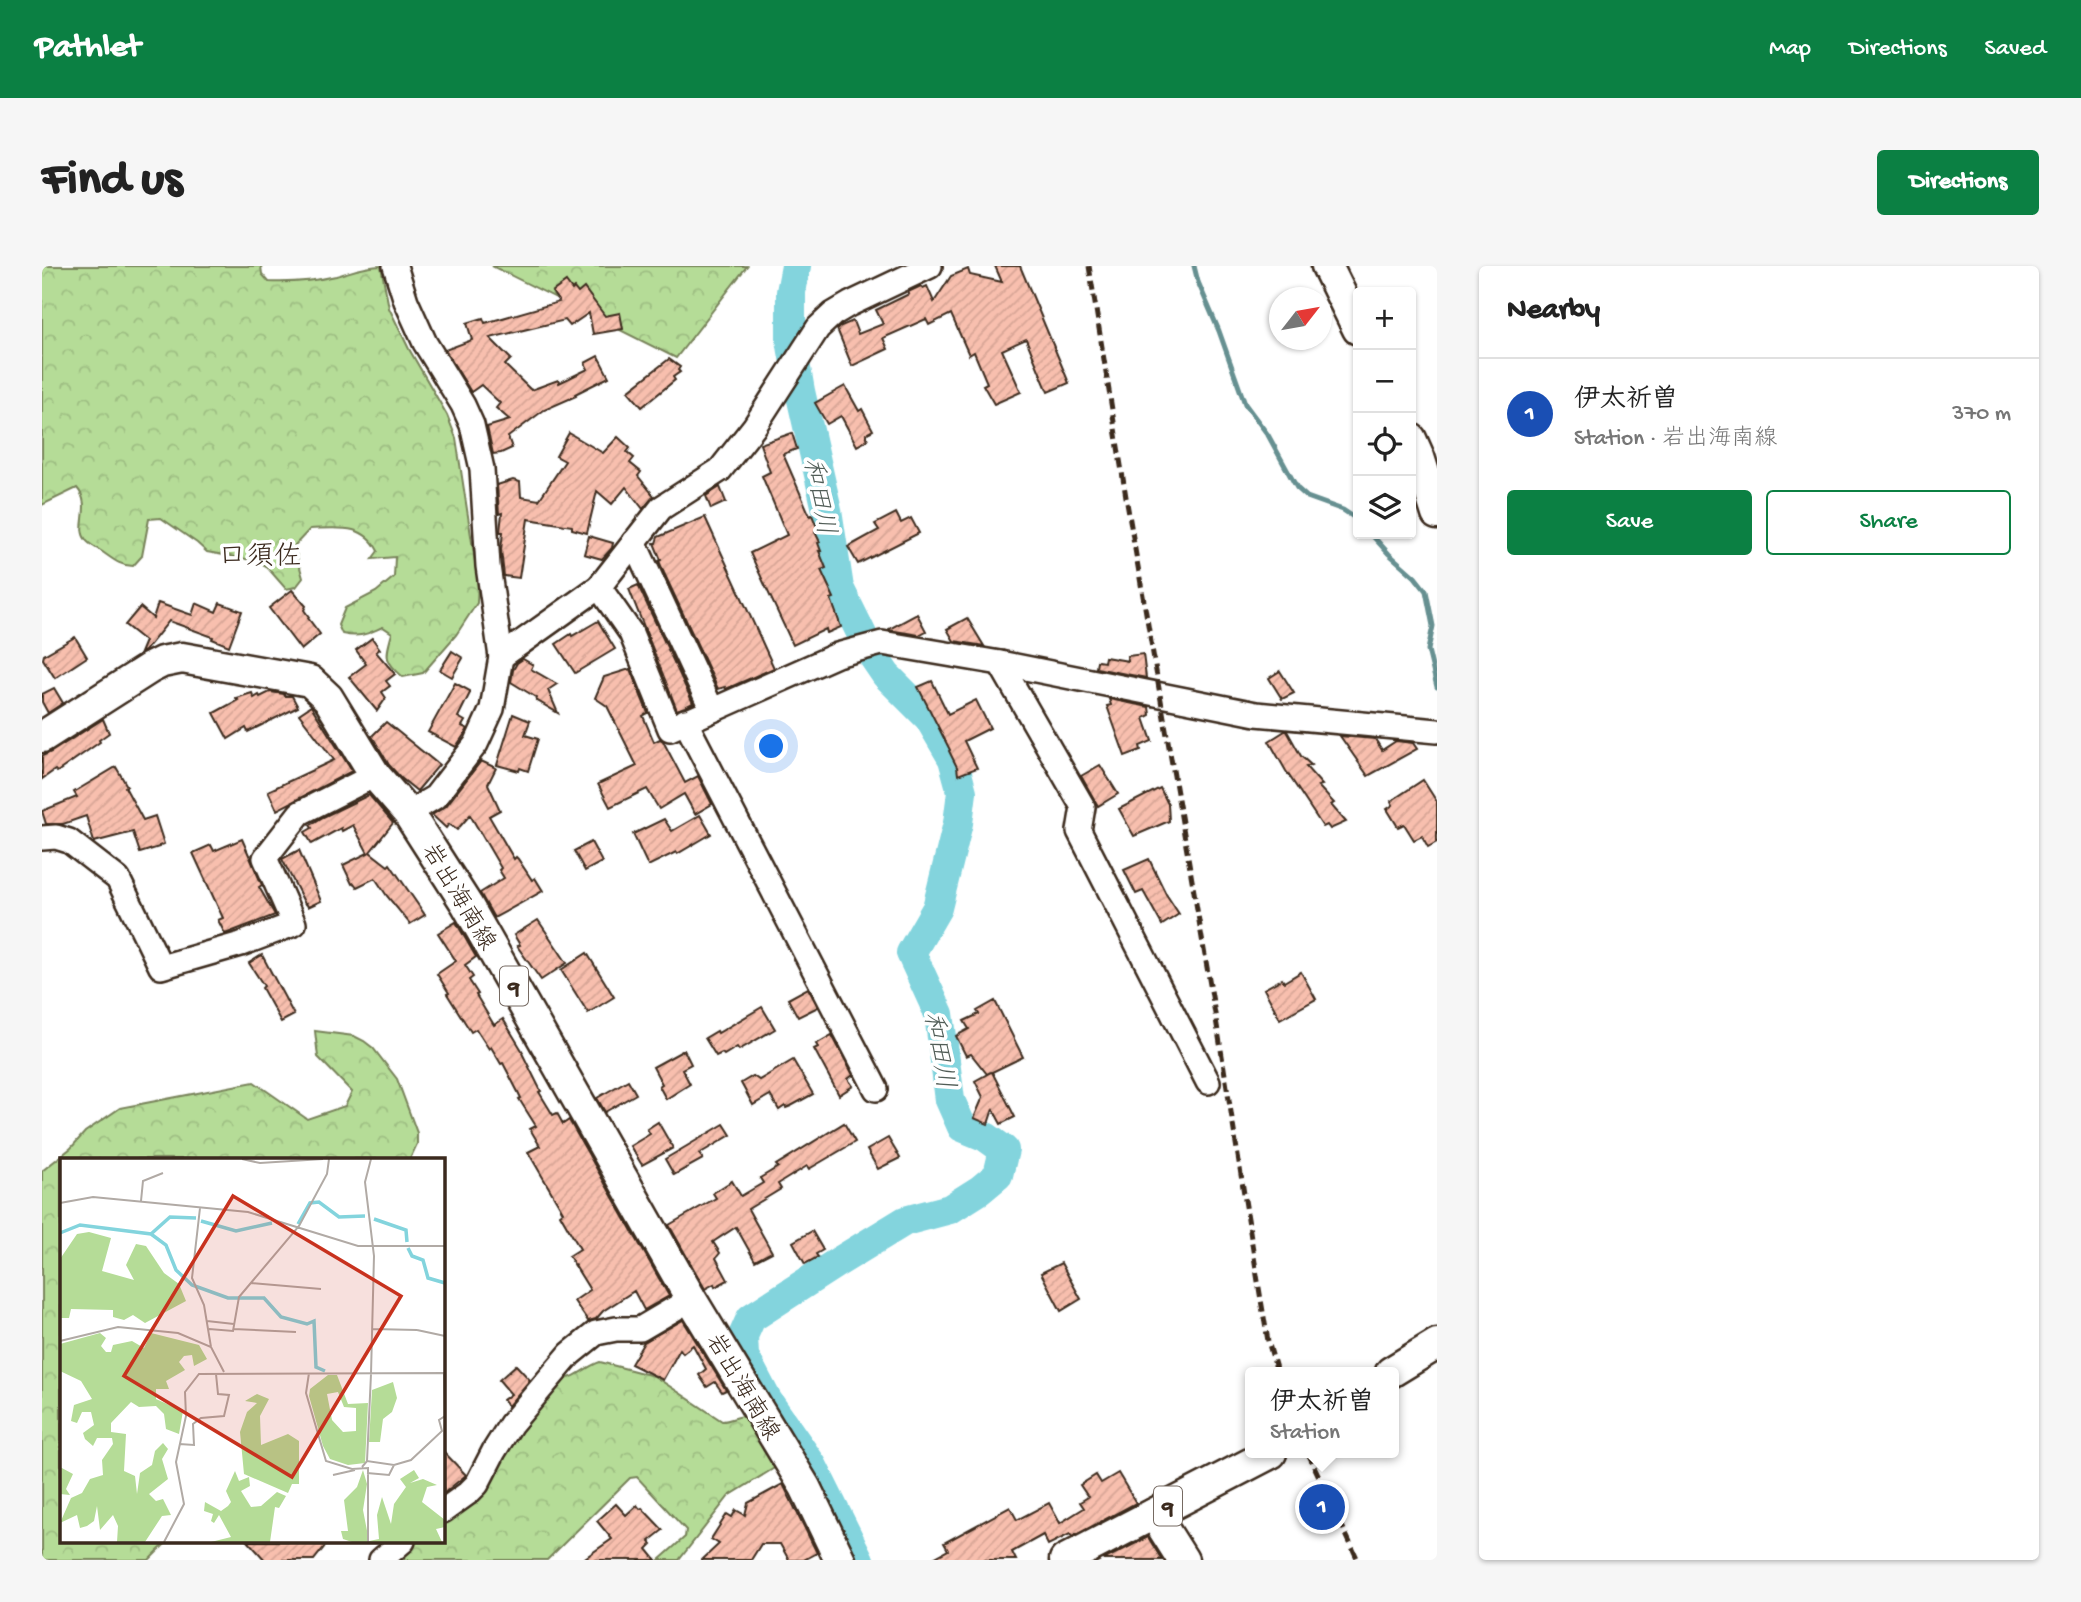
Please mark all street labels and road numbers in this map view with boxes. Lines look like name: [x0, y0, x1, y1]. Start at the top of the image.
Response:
street label: 岩出海南線: [414, 838, 501, 957]
road number: 9: [500, 966, 528, 1006]
street label: 岩出海南線: [698, 1328, 785, 1447]
road number: 9: [1154, 1486, 1182, 1526]

